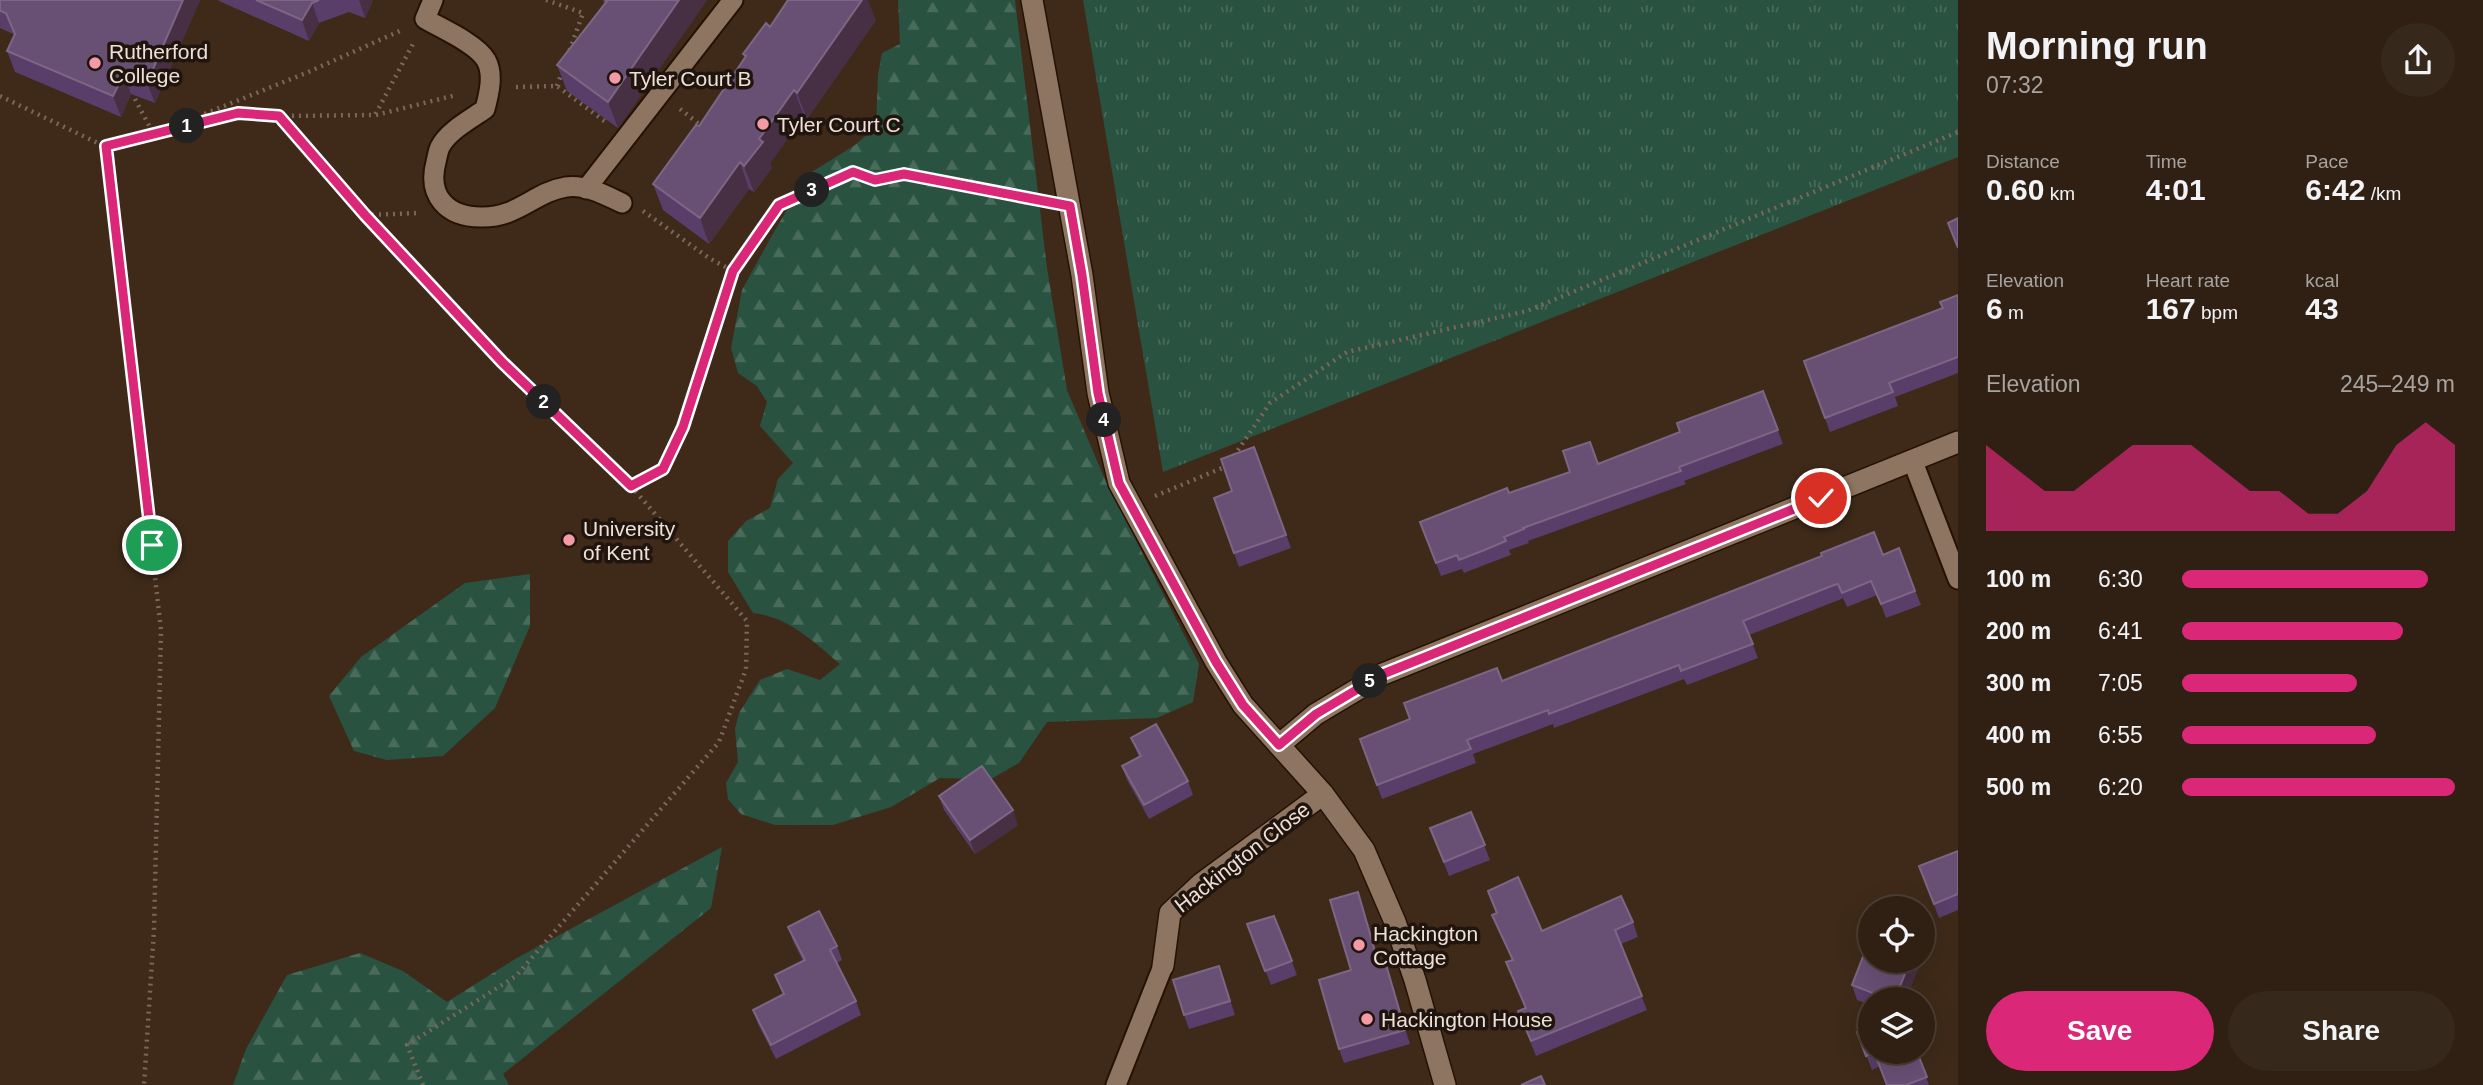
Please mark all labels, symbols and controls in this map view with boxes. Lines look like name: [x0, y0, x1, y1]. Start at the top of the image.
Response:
button: share: [2381, 23, 2455, 97]
text: Morning run: [1986, 25, 2208, 67]
place label: Rutherford College: [109, 40, 208, 87]
marker: Rutherford College: [87, 55, 103, 71]
place label: Tyler Court B: [629, 67, 752, 90]
marker: Tyler Court B: [607, 70, 623, 86]
text: 07:32: [1986, 72, 2044, 98]
pin: 1: [170, 108, 204, 144]
place label: Tyler Court C: [777, 113, 901, 136]
text: 1: [181, 115, 192, 136]
marker: Tyler Court C: [755, 116, 771, 132]
text: Distance: [1986, 151, 2060, 172]
text: Time: [2146, 151, 2187, 172]
text: Pace: [2305, 151, 2349, 172]
pin: 3: [794, 172, 830, 208]
text: 0.60: [1986, 173, 2044, 206]
text: 4:01: [2146, 173, 2206, 206]
text: 6:42: [2305, 173, 2365, 206]
text: 3: [806, 179, 817, 200]
text: km: [2044, 183, 2075, 204]
text: /km: [2365, 183, 2401, 204]
text: Elevation: [1986, 270, 2064, 291]
text: Heart rate: [2146, 270, 2230, 291]
text: kcal: [2305, 270, 2339, 291]
text: 6: [1986, 292, 2003, 325]
text: 167: [2146, 292, 2196, 325]
text: 43: [2305, 292, 2339, 325]
text: m: [2003, 302, 2024, 323]
text: bpm: [2196, 302, 2238, 323]
text: Elevation: [1986, 371, 2081, 397]
text: 245–249 m: [2340, 371, 2455, 397]
pin: 2: [526, 384, 562, 420]
text: 2: [538, 391, 549, 412]
pin: 4: [1086, 402, 1122, 438]
text: 4: [1098, 409, 1109, 430]
pin: [1791, 468, 1851, 528]
icon: check: [1802, 479, 1840, 517]
pin: [122, 515, 182, 575]
place label: University of Kent: [583, 517, 676, 564]
icon: arrive: [133, 526, 171, 564]
marker: University of Kent: [561, 532, 577, 548]
text: 100 m: [1986, 566, 2051, 592]
text: 6:30: [2098, 566, 2143, 592]
text: 200 m: [1986, 618, 2051, 644]
text: 6:41: [2098, 618, 2143, 644]
pin: 5: [1352, 664, 1388, 698]
text: 5: [1364, 670, 1375, 691]
text: 300 m: [1986, 670, 2051, 696]
text: 7:05: [2098, 670, 2143, 696]
text: 400 m: [1986, 722, 2051, 748]
text: 6:55: [2098, 722, 2143, 748]
text: 500 m: [1986, 774, 2051, 800]
text: 6:20: [2098, 774, 2143, 800]
street label: Hackington Close: [1170, 797, 1314, 917]
map controls: [1858, 896, 1935, 1064]
button: locate: [1858, 896, 1935, 973]
place label: Hackington Cottage: [1373, 922, 1478, 969]
marker: Hackington Cottage: [1351, 937, 1367, 953]
button: layers: [1858, 987, 1935, 1064]
button: Save: [1986, 991, 2214, 1071]
button: Share: [2228, 991, 2455, 1071]
place label: Hackington House: [1381, 1008, 1553, 1031]
marker: Hackington House: [1359, 1011, 1375, 1027]

